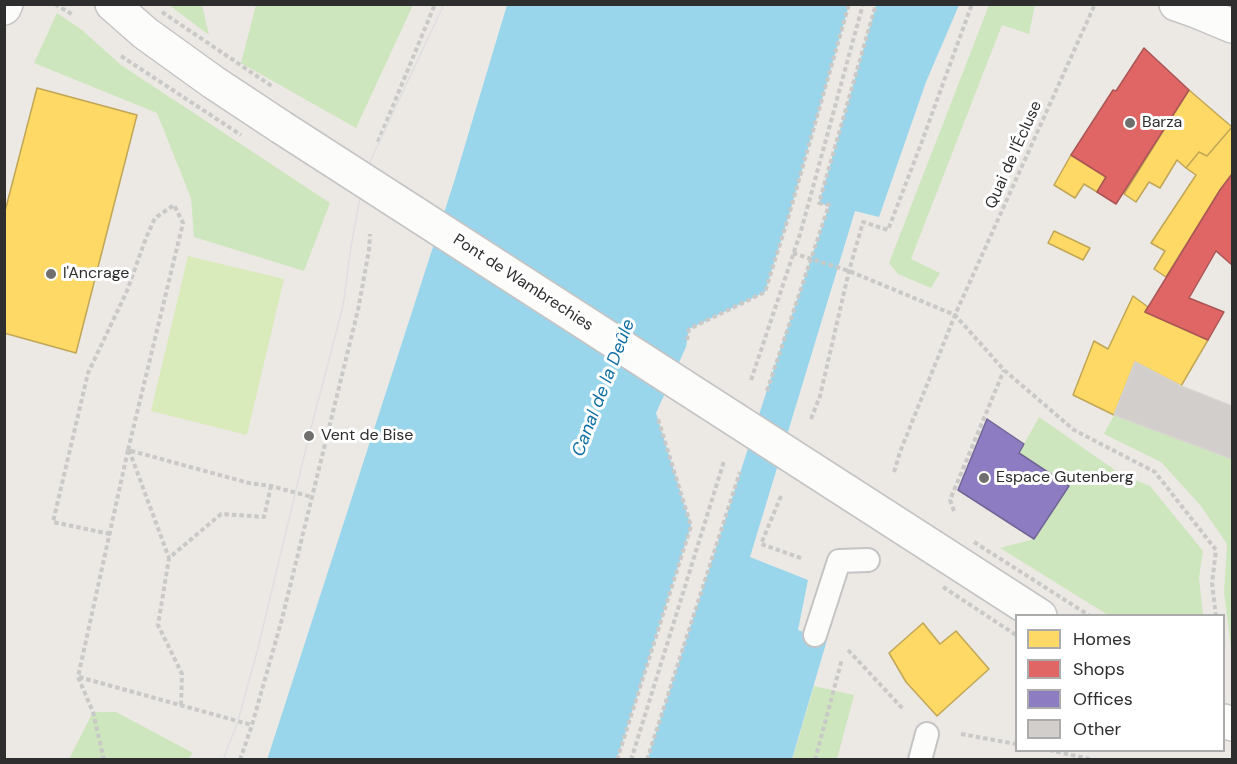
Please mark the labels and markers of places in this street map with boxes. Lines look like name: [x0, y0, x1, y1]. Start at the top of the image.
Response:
place label: Barza: [1142, 113, 1182, 133]
marker: Barza: [1123, 116, 1137, 130]
place label: l'Ancrage: [63, 264, 129, 284]
marker: l'Ancrage: [44, 267, 58, 281]
place label: Vent de Bise: [321, 426, 413, 446]
marker: Vent de Bise: [302, 429, 316, 443]
place label: Espace Gutenberg: [996, 468, 1134, 488]
marker: Espace Gutenberg: [977, 471, 991, 485]

